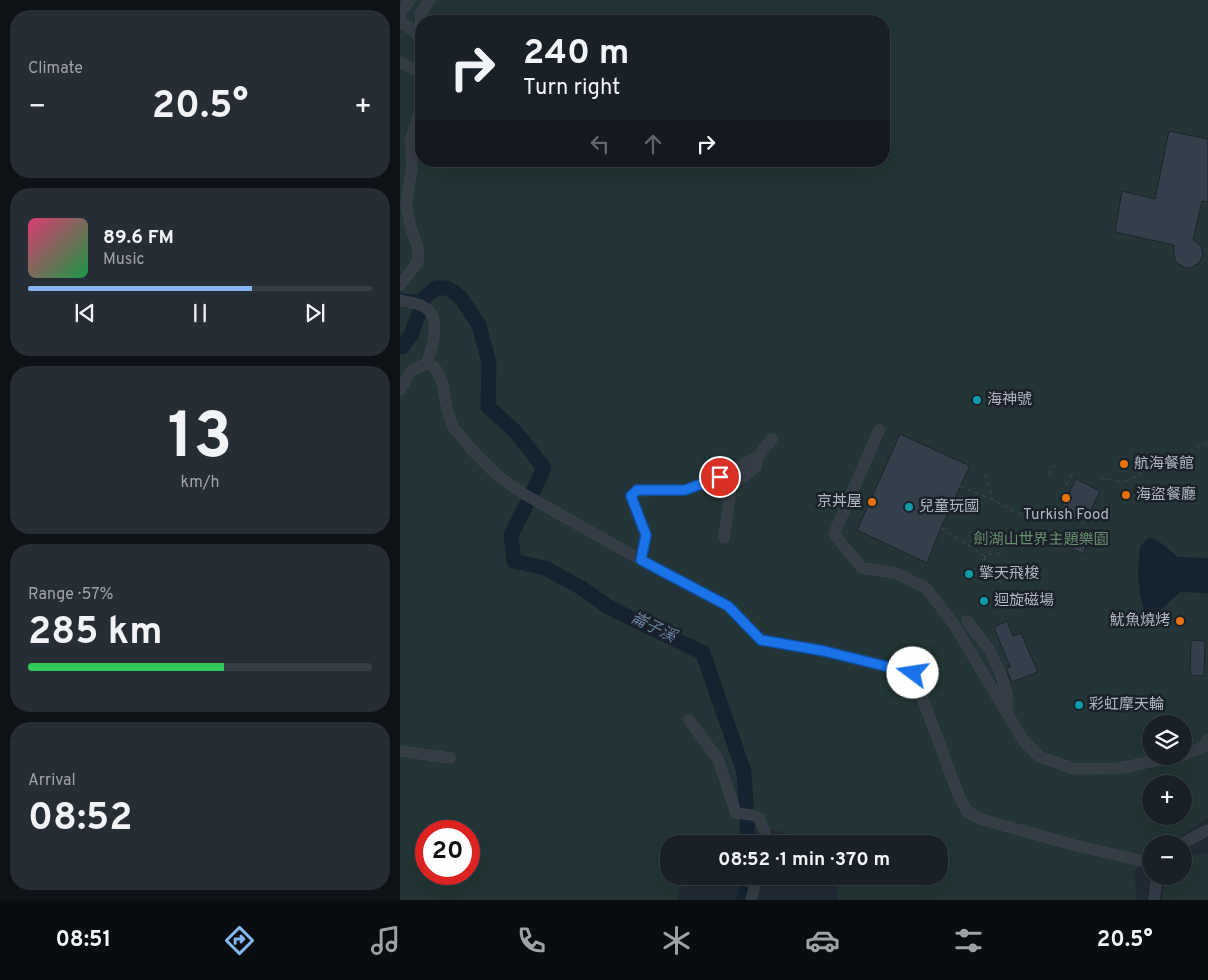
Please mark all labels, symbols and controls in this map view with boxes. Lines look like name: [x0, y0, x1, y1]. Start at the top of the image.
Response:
text: 240 m: [523, 32, 629, 76]
icon: right: [440, 35, 505, 100]
text: Climate: [28, 59, 83, 79]
text: Turn right: [523, 75, 620, 102]
text: 20.5°: [152, 83, 248, 132]
text: −: [28, 90, 46, 126]
text: +: [354, 90, 372, 126]
icon: left: [586, 130, 614, 158]
icon: ahead: [639, 130, 667, 158]
icon: right: [692, 130, 720, 158]
text: 89.6 FM: [103, 226, 174, 250]
text: Music: [103, 250, 144, 270]
icon: previous: [71, 299, 99, 327]
icon: pause: [186, 299, 214, 327]
icon: next: [301, 299, 329, 327]
place label: 海神號: [987, 391, 1032, 410]
marker: 海神號: [971, 394, 983, 406]
text: 13: [168, 399, 232, 481]
place label: 航海餐館: [1134, 455, 1194, 474]
pin: [699, 456, 741, 498]
marker: 航海餐館: [1118, 458, 1130, 470]
icon: arrive: [706, 463, 734, 491]
text: km/h: [181, 473, 219, 493]
place label: 海盜餐廳: [1136, 486, 1196, 505]
marker: 海盜餐廳: [1120, 489, 1132, 501]
place label: 京丼屋: [817, 492, 862, 512]
marker: Turkish Food: [1060, 492, 1072, 504]
marker: 京丼屋: [866, 496, 878, 508]
place label: 兒童玩國: [919, 498, 979, 517]
marker: 兒童玩國: [903, 501, 915, 513]
place label: Turkish Food: [1023, 506, 1109, 525]
park label: 劍湖山世界主題樂園: [973, 530, 1109, 550]
place label: 擎天飛梭: [979, 564, 1039, 584]
marker: 擎天飛梭: [963, 568, 975, 580]
text: Range · 57%: [28, 585, 113, 605]
place label: 迴旋磁場: [994, 592, 1054, 611]
marker: 迴旋磁場: [978, 595, 990, 607]
water label: 崙子溪: [627, 608, 681, 648]
text: 285 km: [28, 609, 162, 658]
place label: 魷魚燒烤: [1110, 611, 1170, 631]
marker: 魷魚燒烤: [1174, 615, 1186, 627]
position arrow: [886, 646, 938, 698]
place label: 彩虹摩天輪: [1089, 695, 1164, 715]
marker: 彩虹摩天輪: [1073, 699, 1085, 711]
map controls: [1142, 715, 1192, 885]
button: layers: [1142, 715, 1192, 765]
text: Arrival: [28, 771, 76, 791]
button: +: [1142, 775, 1192, 825]
text: 08:52: [28, 795, 133, 844]
speed limit sign: 20: [415, 820, 480, 885]
button: −: [1142, 835, 1192, 885]
text: 08:52 · 1 min · 370 m: [718, 848, 890, 872]
icon: directions: [222, 923, 257, 958]
icon: music: [368, 923, 403, 958]
icon: phone: [514, 923, 549, 958]
icon: climate: [659, 923, 694, 958]
icon: car: [805, 923, 840, 958]
icon: filters: [951, 923, 986, 958]
text: 08:51: [55, 927, 111, 954]
text: 20.5°: [1097, 927, 1153, 954]

